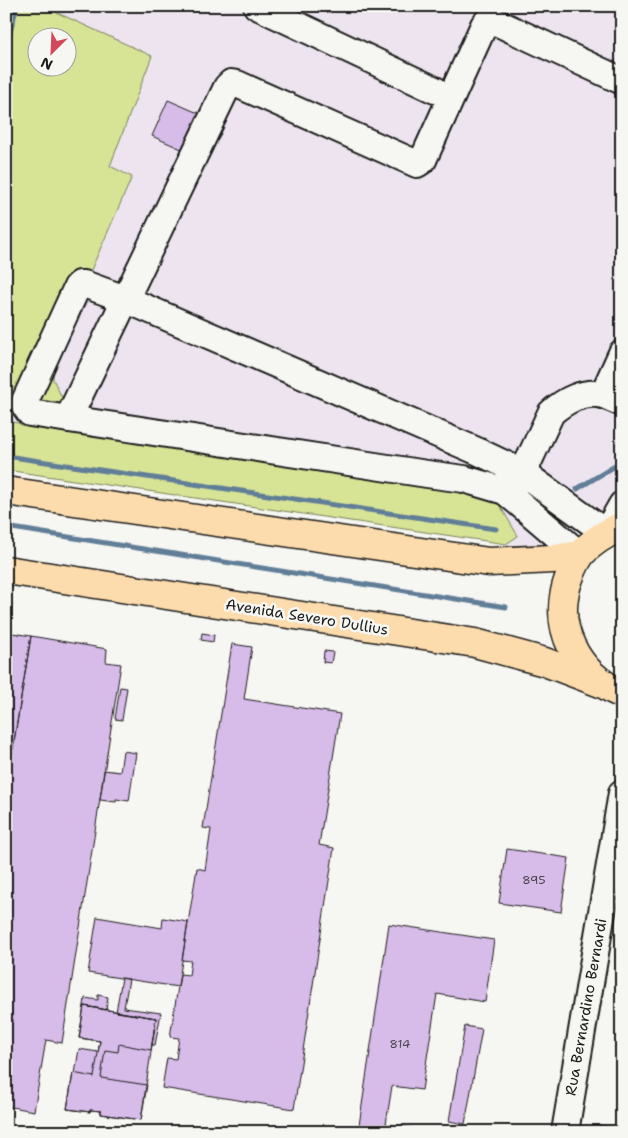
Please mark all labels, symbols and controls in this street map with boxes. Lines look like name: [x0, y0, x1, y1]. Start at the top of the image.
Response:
north arrow: [28, 28, 78, 78]
text: N: [38, 53, 55, 74]
street label: Avenida Severo Dullius: [224, 594, 390, 640]
house number: 895: [522, 872, 546, 888]
street label: Rua Bernardino Bernardi: [561, 917, 611, 1097]
house number: 814: [390, 1036, 410, 1052]

